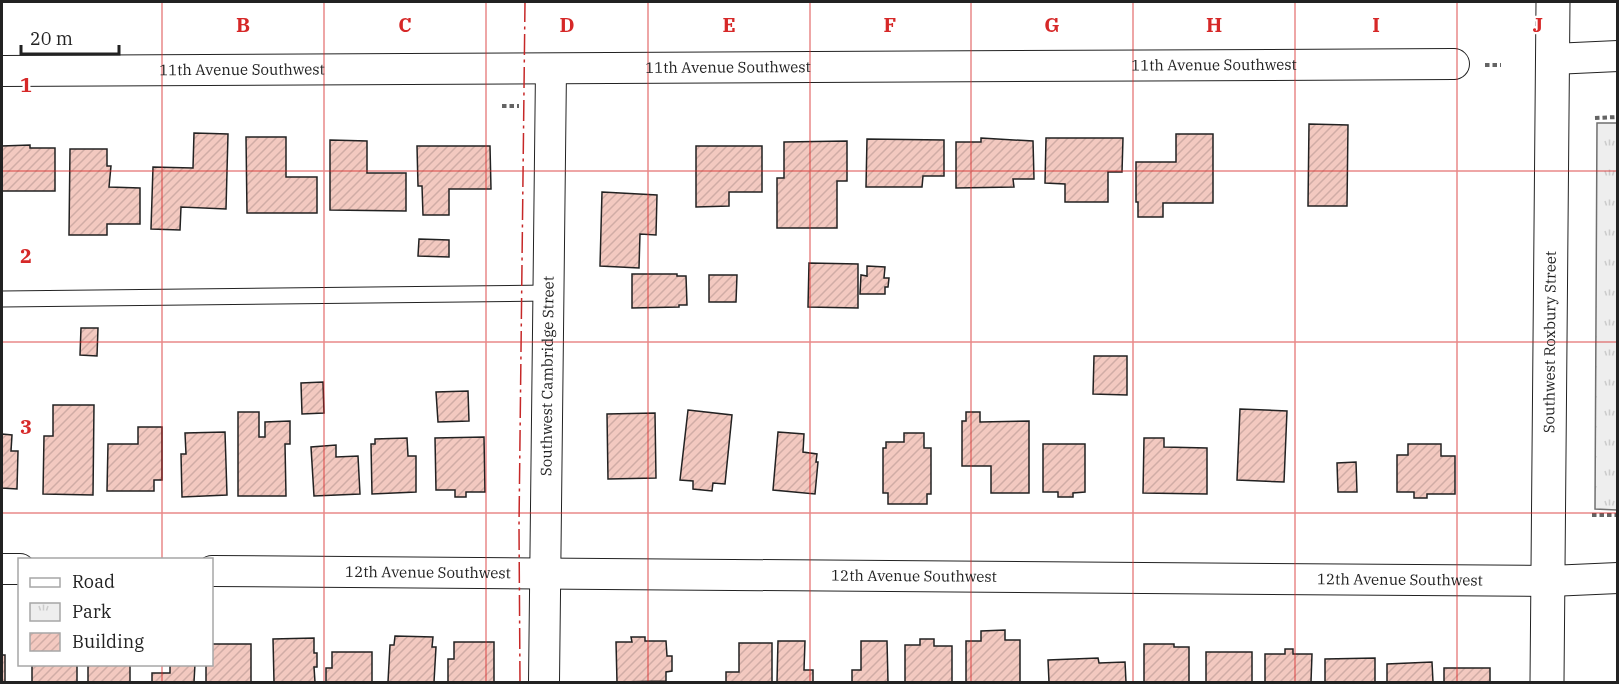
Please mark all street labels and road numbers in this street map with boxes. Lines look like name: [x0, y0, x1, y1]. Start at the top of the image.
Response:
street label: 11th Avenue Southwest: [1131, 55, 1297, 75]
street label: 11th Avenue Southwest: [645, 57, 811, 77]
street label: 11th Avenue Southwest: [159, 59, 325, 79]
street label: Southwest Roxbury Street: [1539, 251, 1560, 433]
street label: Southwest Cambridge Street: [536, 276, 558, 476]
street label: 12th Avenue Southwest: [345, 562, 511, 582]
street label: 12th Avenue Southwest: [831, 566, 997, 586]
street label: 12th Avenue Southwest: [1317, 569, 1483, 589]

